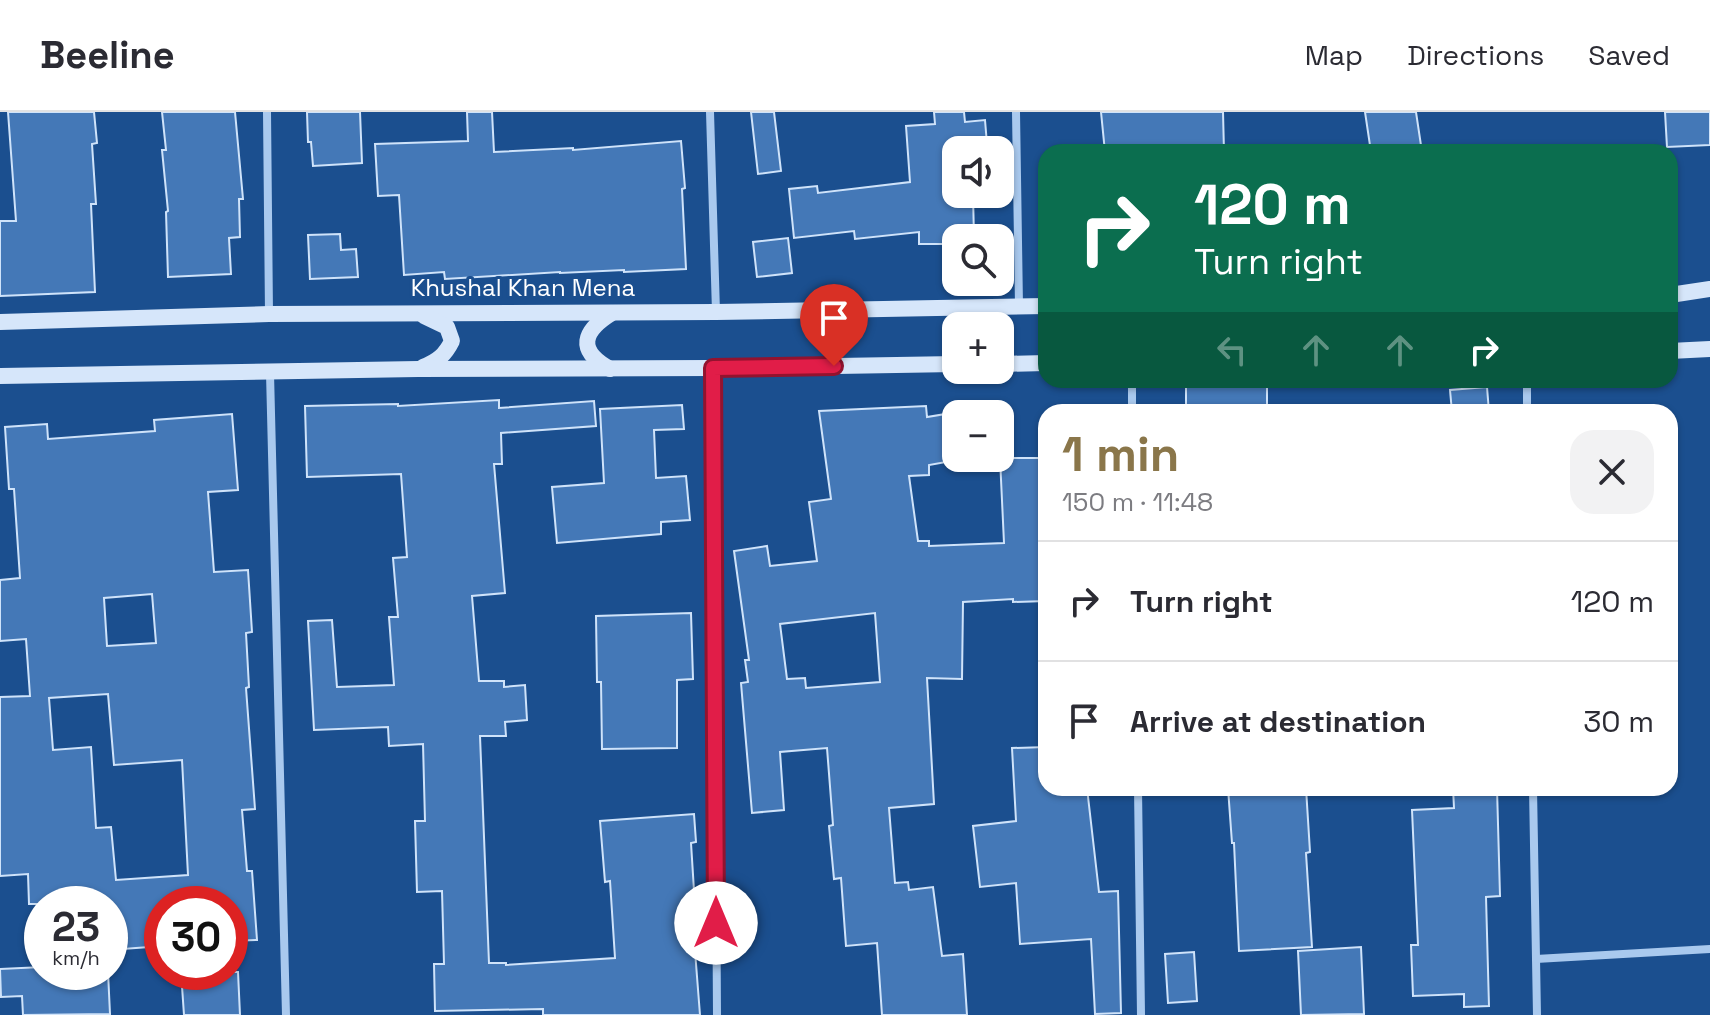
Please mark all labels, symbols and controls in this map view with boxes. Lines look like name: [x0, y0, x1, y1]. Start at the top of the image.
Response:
text: Beeline: [40, 31, 175, 79]
text: Map: [1305, 37, 1363, 73]
text: Directions: [1407, 37, 1544, 73]
text: Saved: [1588, 37, 1670, 73]
map controls: [942, 136, 1014, 472]
button: sound: [942, 136, 1014, 208]
text: 120 m: [1194, 169, 1351, 240]
icon: right: [1062, 176, 1166, 280]
button: search: [942, 224, 1014, 296]
text: Turn right: [1194, 239, 1363, 285]
street label: Khushal Khan Mena: [411, 272, 635, 303]
pin: [800, 284, 868, 366]
icon: arrive: [812, 296, 856, 340]
button: +: [942, 312, 1014, 384]
icon: left: [1210, 328, 1254, 372]
icon: ahead: [1294, 328, 1338, 372]
icon: ahead: [1378, 328, 1422, 372]
icon: right: [1462, 328, 1506, 372]
button: −: [942, 400, 1014, 472]
text: 1 min: [1062, 424, 1179, 485]
button: close: [1570, 430, 1654, 514]
text: 150 m · 11:48: [1062, 485, 1213, 519]
icon: right: [1062, 579, 1106, 623]
text: Turn right: [1130, 582, 1273, 621]
text: 120 m: [1571, 582, 1654, 621]
icon: arrive: [1062, 699, 1106, 743]
text: Arrive at destination: [1130, 702, 1426, 741]
text: 30 m: [1583, 702, 1654, 741]
position arrow: [674, 881, 758, 965]
speed limit sign: 30: [144, 886, 248, 990]
text: 23: [52, 902, 100, 953]
text: km/h: [52, 945, 100, 971]

